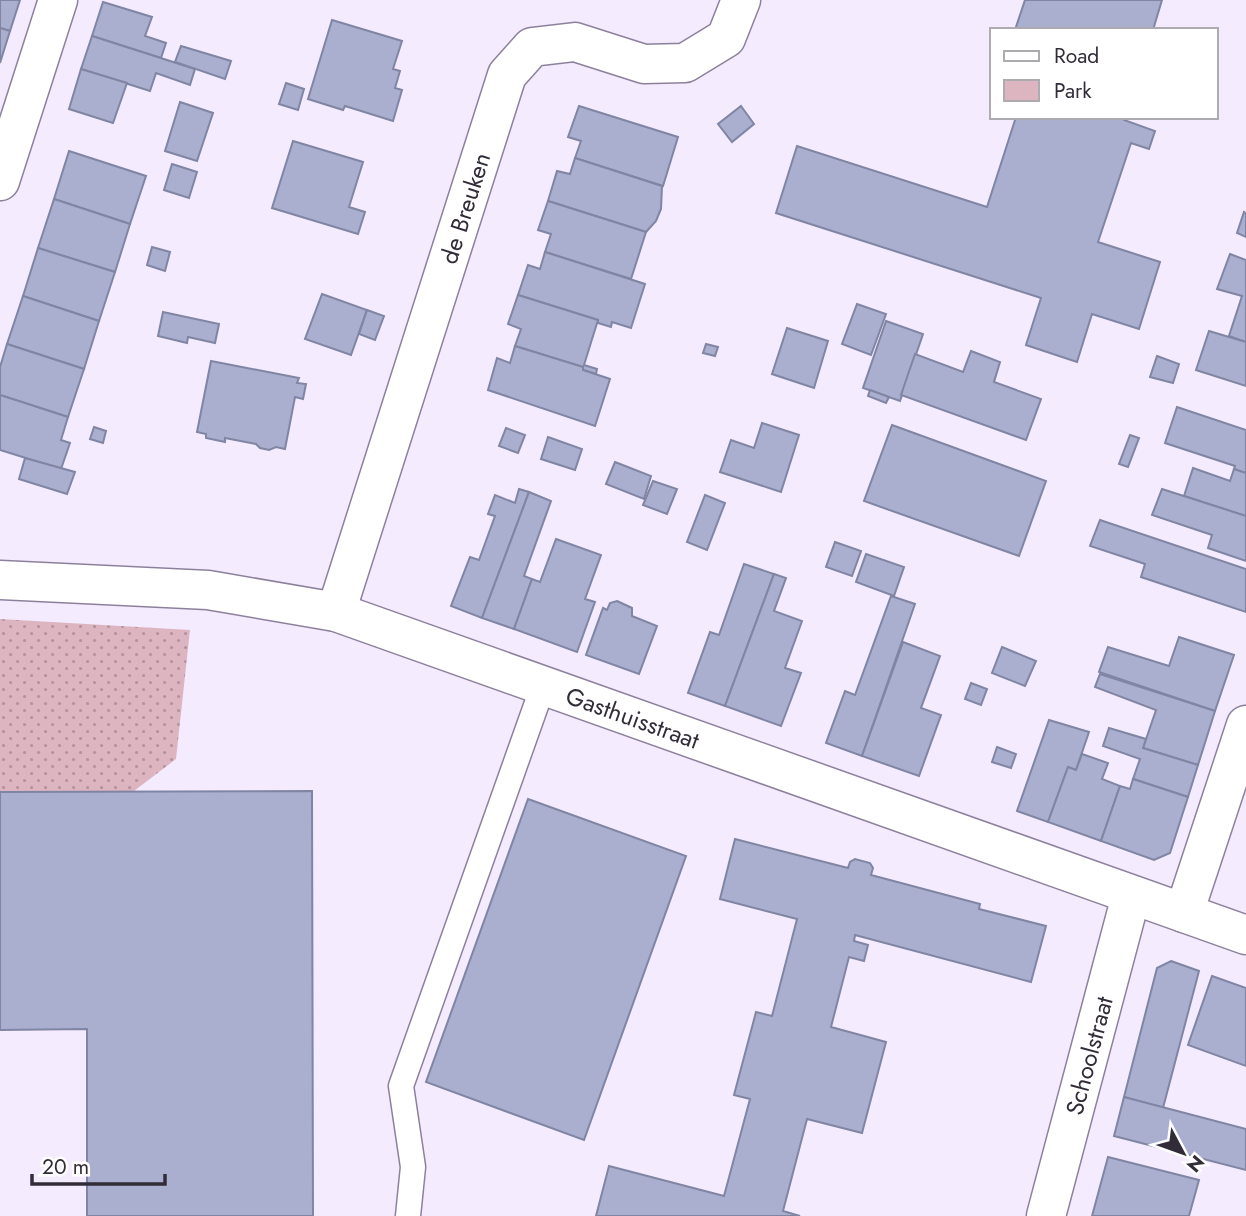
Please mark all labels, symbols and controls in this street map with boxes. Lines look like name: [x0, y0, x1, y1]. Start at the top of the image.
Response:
legend: [990, 28, 1218, 119]
text: Road: [1054, 41, 1099, 71]
text: Park: [1054, 76, 1092, 106]
street label: de Breuken: [431, 148, 499, 268]
street label: Gasthuisstraat: [561, 678, 704, 757]
street label: Schoolstraat: [1056, 992, 1121, 1119]
north arrow: [1148, 1118, 1218, 1188]
scale bar: [32, 1142, 164, 1186]
text: N: [1180, 1149, 1211, 1178]
text: 20 m: [42, 1152, 89, 1182]

